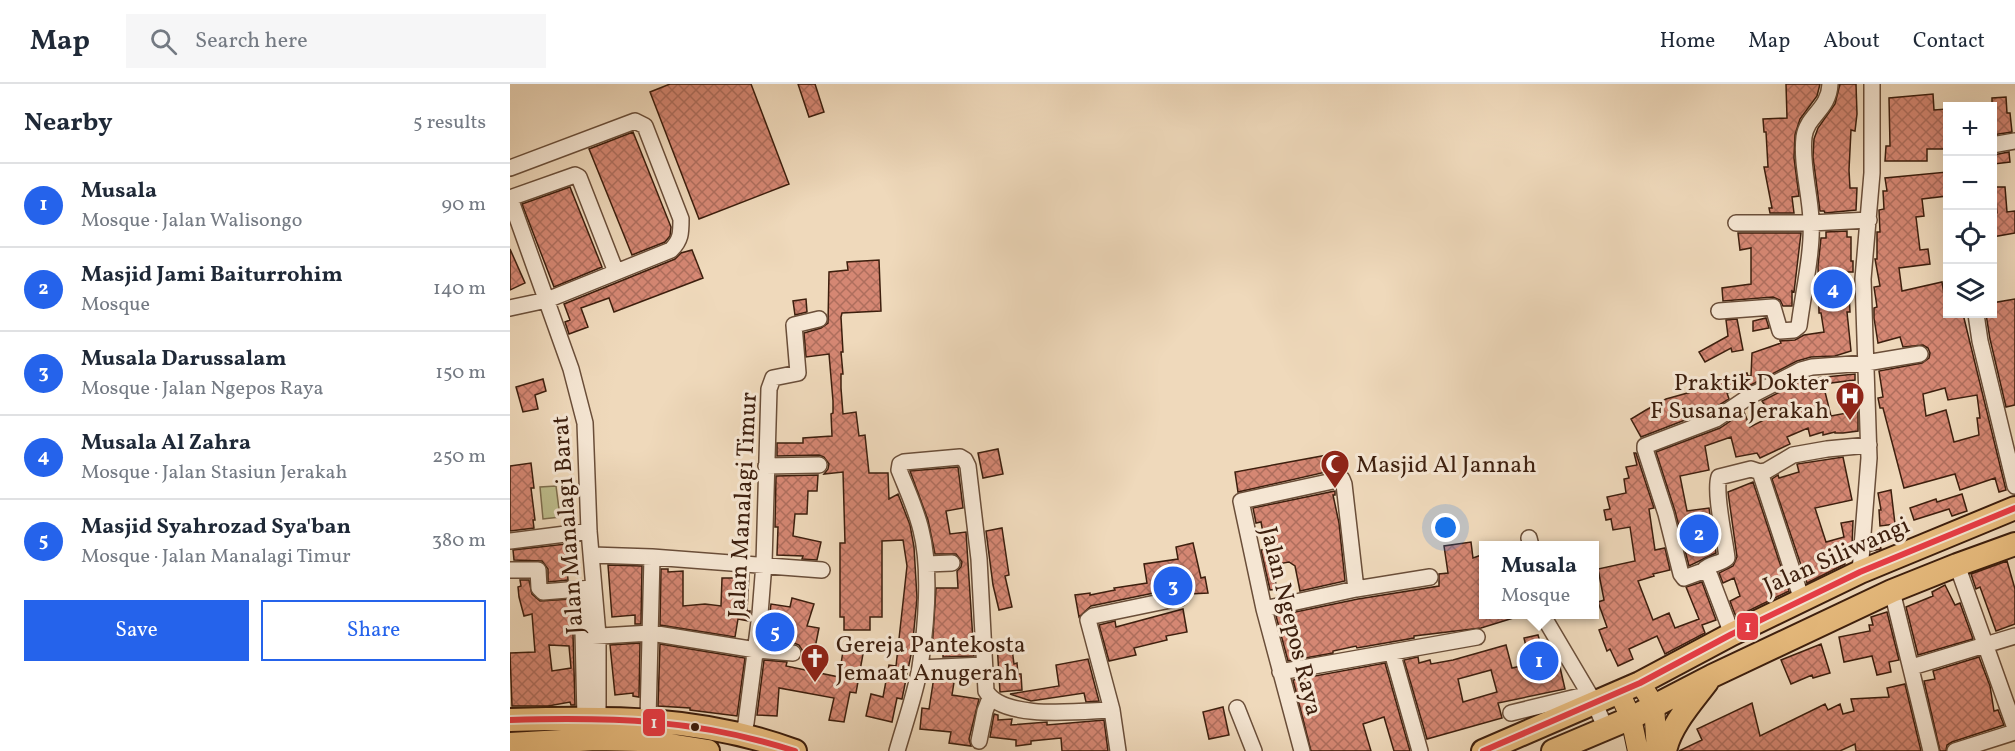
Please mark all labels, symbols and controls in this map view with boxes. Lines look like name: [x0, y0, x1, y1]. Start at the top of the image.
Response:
search box: [126, 14, 546, 68]
text: Map: [30, 22, 90, 61]
icon: search: [147, 25, 180, 58]
text: Search here: [195, 26, 308, 57]
text: Home: [1660, 27, 1715, 56]
text: Map: [1748, 27, 1790, 56]
text: About: [1823, 27, 1880, 56]
text: Contact: [1913, 27, 1985, 56]
map controls: [1943, 102, 1997, 318]
button: +: [1943, 102, 1997, 156]
text: Nearby: [24, 105, 113, 141]
text: 5 results: [413, 109, 486, 137]
button: −: [1943, 156, 1997, 210]
text: Musala: [81, 176, 157, 207]
text: 1: [39, 191, 48, 219]
text: 90 m: [442, 191, 486, 219]
text: Mosque · Jalan Walisongo: [81, 207, 302, 235]
button: locate: [1943, 210, 1997, 264]
text: Masjid Jami Baiturrohim: [81, 260, 343, 291]
button: layers: [1943, 264, 1997, 318]
pin: 4: [1814, 266, 1852, 312]
text: 2: [38, 275, 49, 303]
text: 140 m: [433, 275, 486, 303]
text: Mosque: [81, 291, 150, 319]
text: Musala Darussalam: [81, 344, 286, 375]
text: 3: [38, 359, 49, 387]
text: 150 m: [435, 359, 486, 387]
place label: Praktik Dokter F Susana Jerakah: [1650, 367, 1829, 429]
text: Mosque · Jalan Ngepos Raya: [81, 375, 323, 403]
hospital icon: Praktik Dokter F Susana Jerakah: [1834, 380, 1866, 422]
street label: Jalan Manalagi Timur: [721, 391, 767, 619]
street label: Jalan Manalagi Barat: [544, 414, 594, 635]
text: Musala Al Zahra: [81, 428, 251, 459]
text: 4: [37, 443, 50, 471]
text: 250 m: [432, 443, 486, 471]
mosque icon: Masjid Al Jannah: [1319, 448, 1351, 490]
place label: Masjid Al Jannah: [1356, 449, 1537, 483]
text: Mosque · Jalan Stasiun Jerakah: [81, 459, 347, 487]
street label: Jalan Siliwangi: [1758, 509, 1916, 604]
text: Masjid Syahrozad Sya'ban: [81, 512, 351, 543]
pin: 2: [1680, 512, 1718, 556]
your location: [1431, 513, 1460, 542]
street label: Jalan Ngepos Raya: [1250, 523, 1330, 720]
text: 5: [39, 527, 48, 555]
text: 380 m: [432, 527, 486, 555]
popup: [1479, 541, 1599, 619]
text: Mosque · Jalan Manalagi Timur: [81, 543, 351, 571]
text: Musala: [1501, 551, 1577, 582]
pin: 3: [1154, 564, 1192, 608]
text: Mosque: [1501, 582, 1570, 610]
button: Save: [24, 600, 249, 661]
button: Share: [261, 600, 486, 661]
pin: 5: [756, 610, 794, 654]
line badge: 1: [1736, 612, 1759, 641]
text: 1: [1745, 617, 1751, 639]
place label: Gereja Pantekosta Jemaat Anugerah: [836, 629, 1026, 691]
pin: 1: [1520, 638, 1558, 684]
church icon: Gereja Pantekosta Jemaat Anugerah: [799, 642, 831, 684]
line badge: 1: [642, 708, 666, 737]
text: 1: [651, 713, 657, 735]
unlabelled marker: [689, 721, 701, 733]

